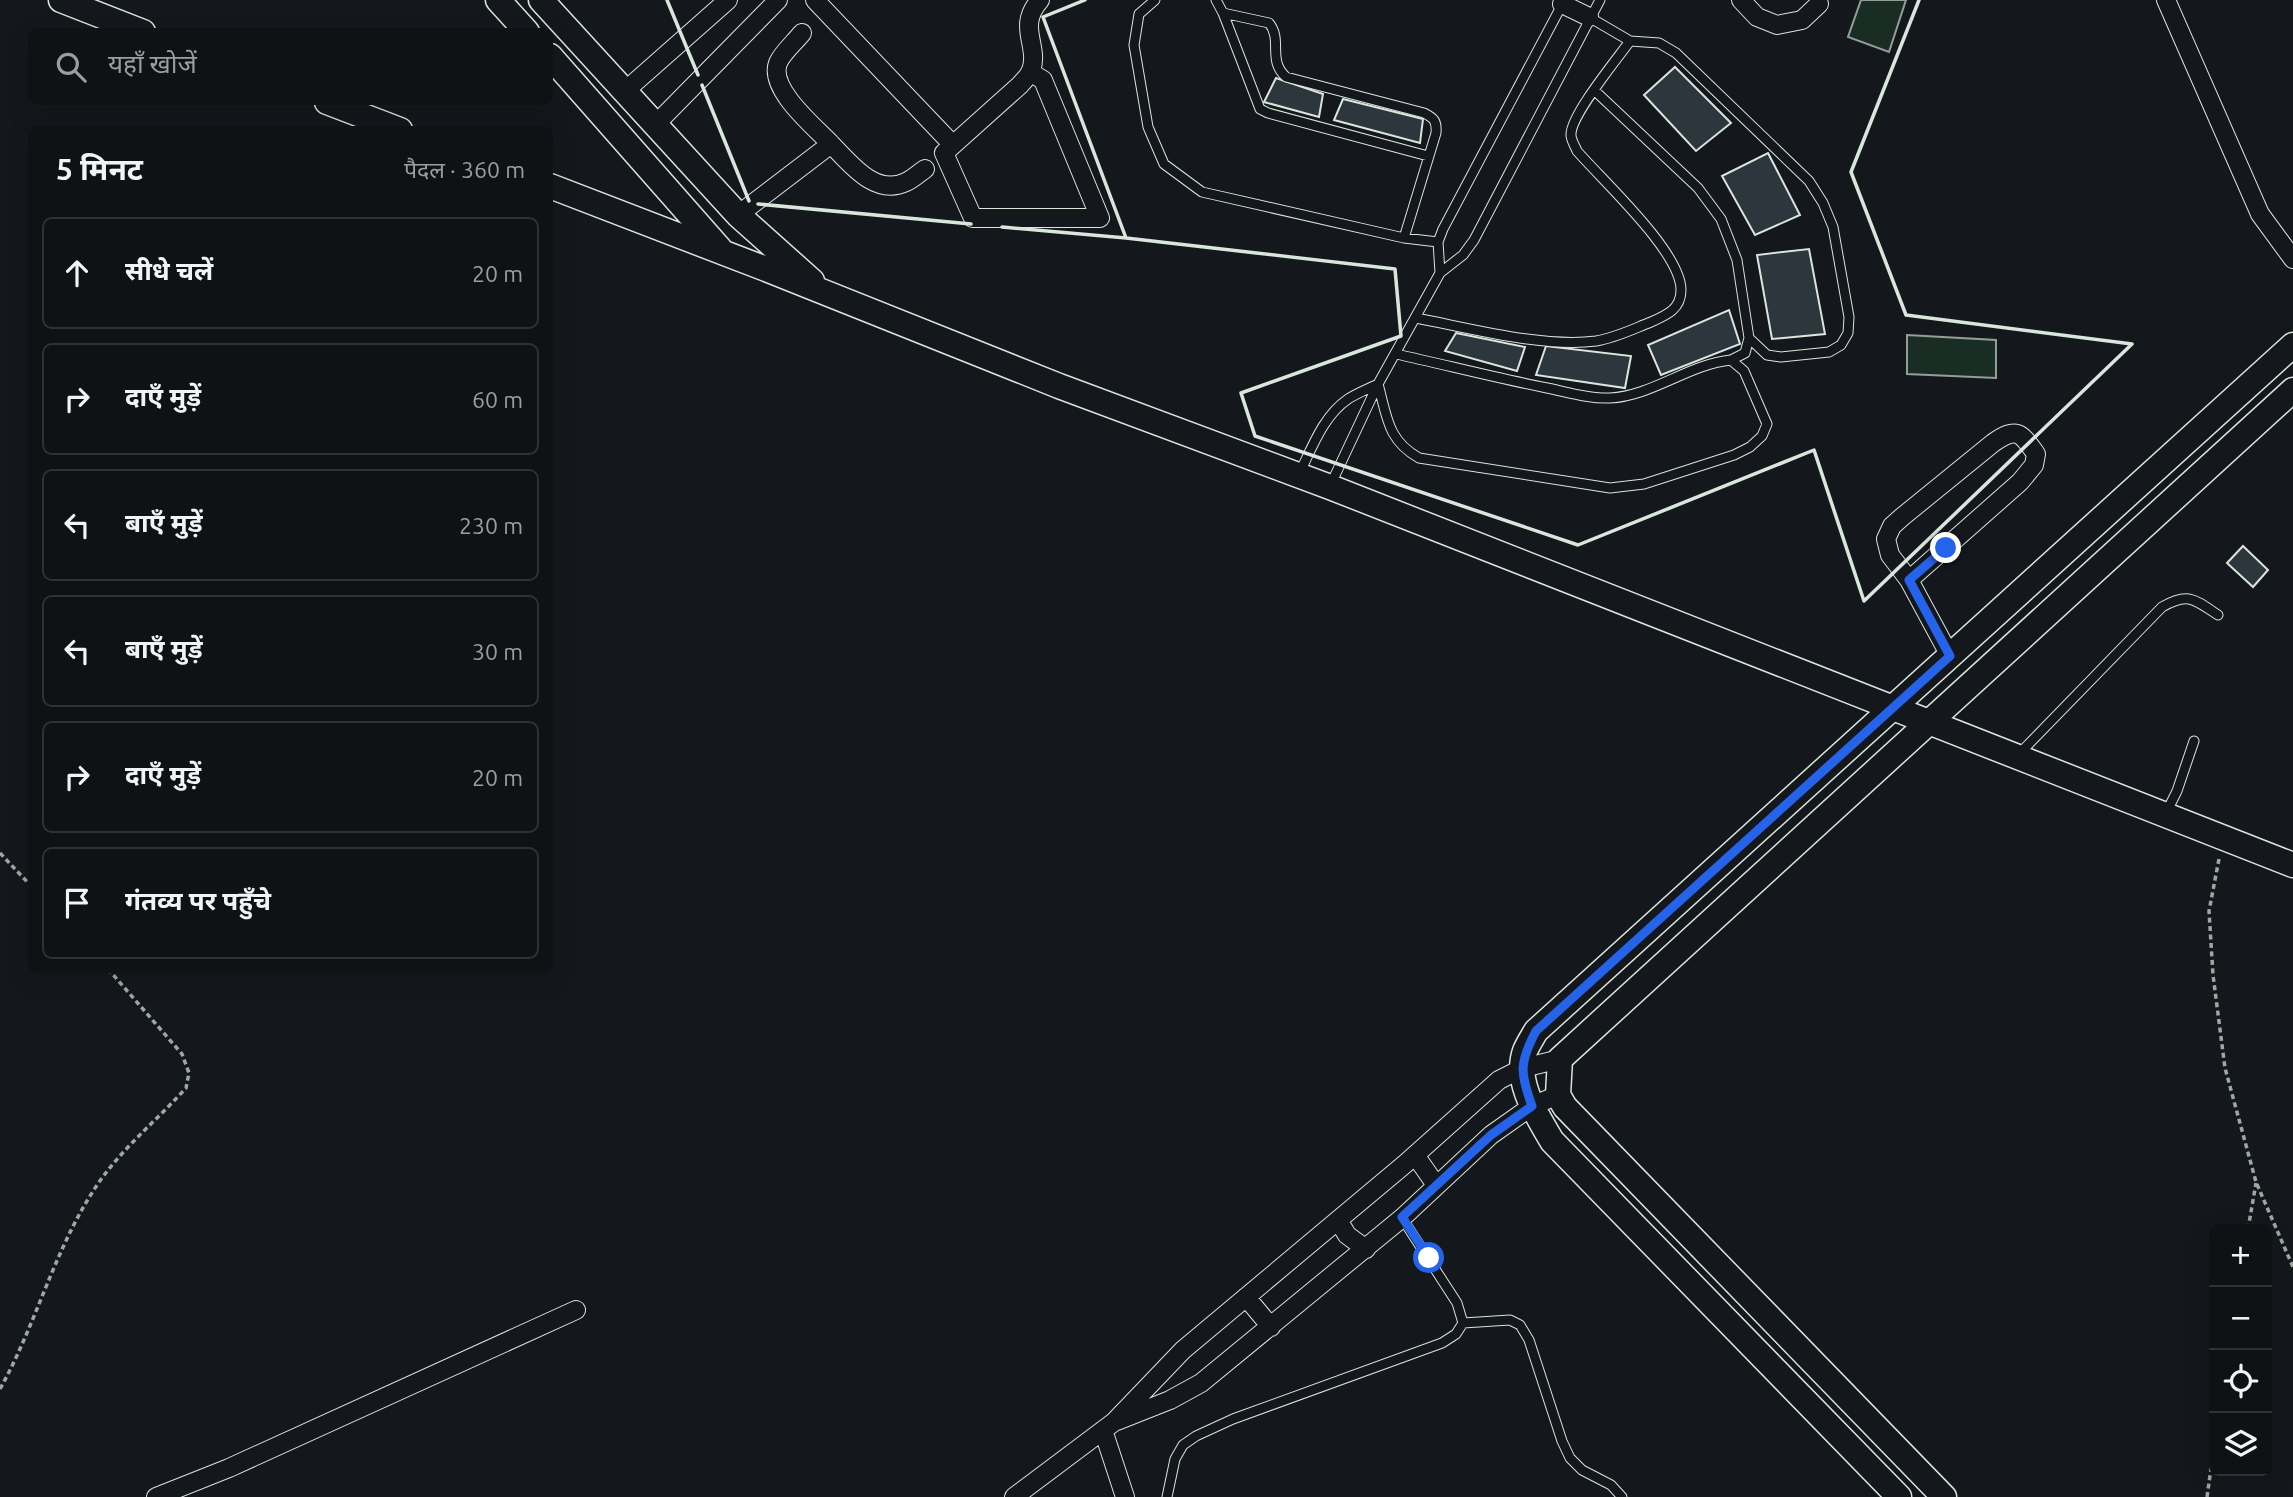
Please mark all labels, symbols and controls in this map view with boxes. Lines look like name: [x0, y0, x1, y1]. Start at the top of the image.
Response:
search box: [28, 28, 553, 105]
icon: search: [52, 48, 90, 86]
text: यहाँ खोजें: [108, 49, 197, 78]
text: 5 मिनट: [56, 152, 143, 186]
text: पैदल · 360 m: [404, 157, 525, 182]
icon: ahead: [58, 254, 96, 292]
text: सीधे चलें: [125, 256, 213, 285]
text: 20 m: [472, 261, 523, 286]
icon: right: [58, 380, 96, 418]
text: दाएँ मुड़ें: [125, 382, 201, 411]
text: 60 m: [472, 387, 523, 412]
icon: left: [58, 506, 96, 544]
text: बाएँ मुड़ें: [125, 508, 202, 537]
text: 230 m: [459, 513, 523, 538]
route end: [1930, 532, 1961, 563]
icon: left: [58, 632, 96, 670]
text: बाएँ मुड़ें: [125, 634, 202, 663]
text: 30 m: [472, 639, 523, 664]
icon: right: [58, 758, 96, 796]
text: दाएँ मुड़ें: [125, 760, 201, 789]
text: 20 m: [472, 765, 523, 790]
icon: arrive: [58, 884, 96, 922]
text: गंतव्य पर पहुँचे: [125, 886, 271, 915]
map controls: [2209, 1224, 2272, 1476]
button: +: [2209, 1224, 2272, 1287]
route start: [1413, 1242, 1444, 1273]
button: −: [2209, 1287, 2272, 1350]
button: locate: [2209, 1350, 2272, 1413]
button: layers: [2209, 1413, 2272, 1476]

